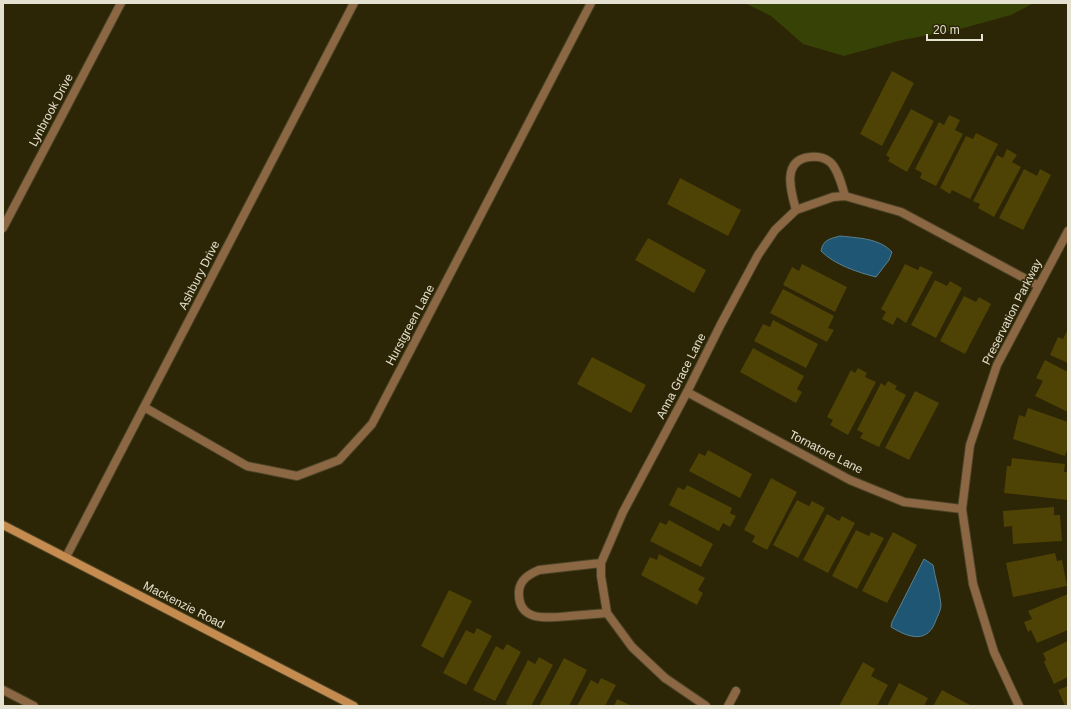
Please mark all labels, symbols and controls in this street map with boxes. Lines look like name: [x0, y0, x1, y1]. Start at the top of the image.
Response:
scale bar: [927, 16, 982, 42]
text: 20 m: [933, 23, 960, 37]
street label: Lynbrook Drive: [26, 71, 76, 149]
street label: Ashbury Drive: [176, 238, 222, 312]
street label: Preservation Parkway: [979, 257, 1045, 367]
street label: Hurstgreen Lane: [383, 282, 437, 368]
street label: Anna Grace Lane: [653, 331, 709, 421]
street label: Tornatore Lane: [787, 427, 865, 477]
street label: Mackenzie Road: [141, 578, 227, 632]

